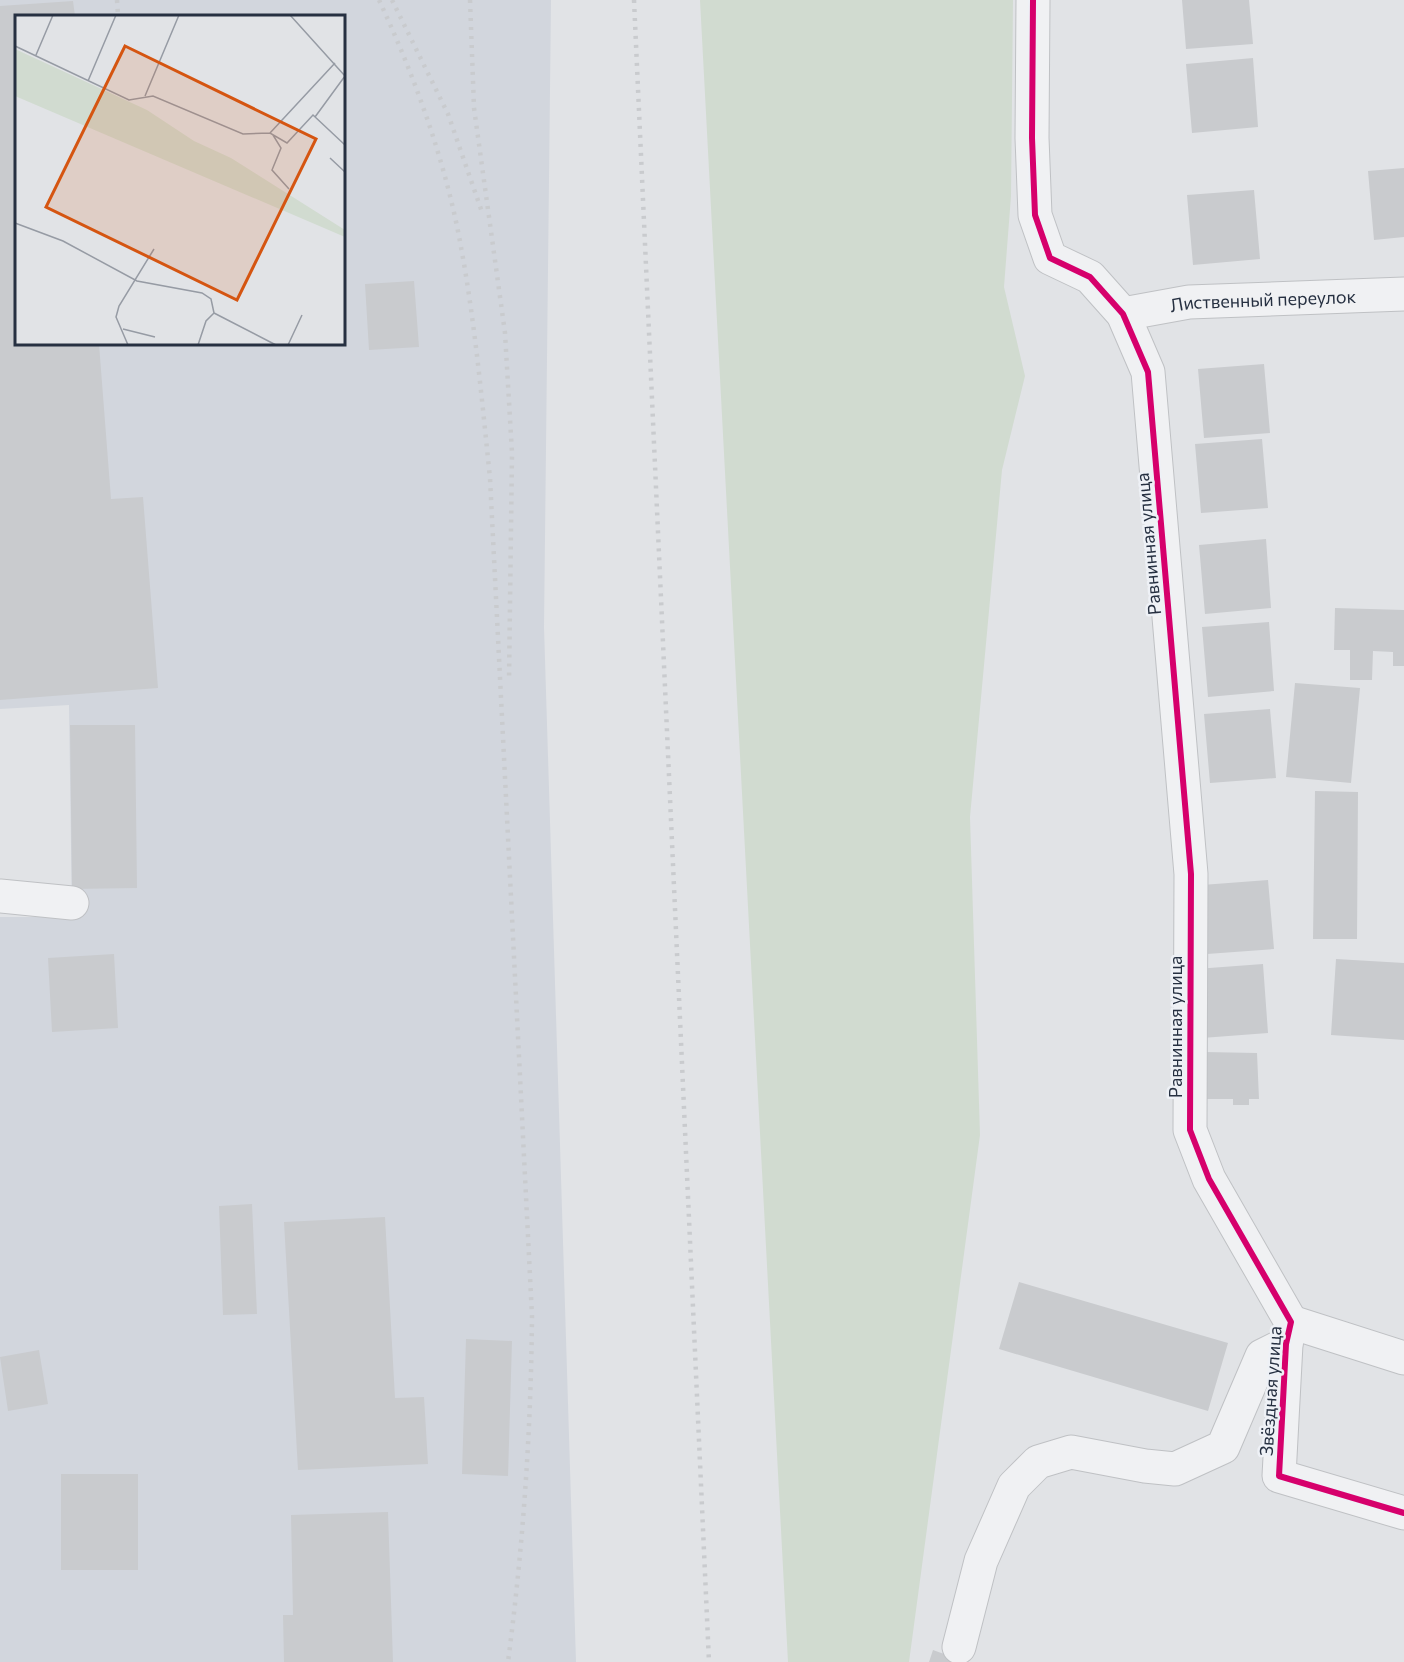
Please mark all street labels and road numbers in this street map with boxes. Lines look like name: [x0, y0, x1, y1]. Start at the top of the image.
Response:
street label: Лиственный переулок: [1168, 285, 1357, 316]
street label: Равнинная улица: [1131, 472, 1165, 616]
street label: Равнинная улица: [1164, 956, 1186, 1098]
street label: Звёздная улица: [1254, 1325, 1286, 1457]

